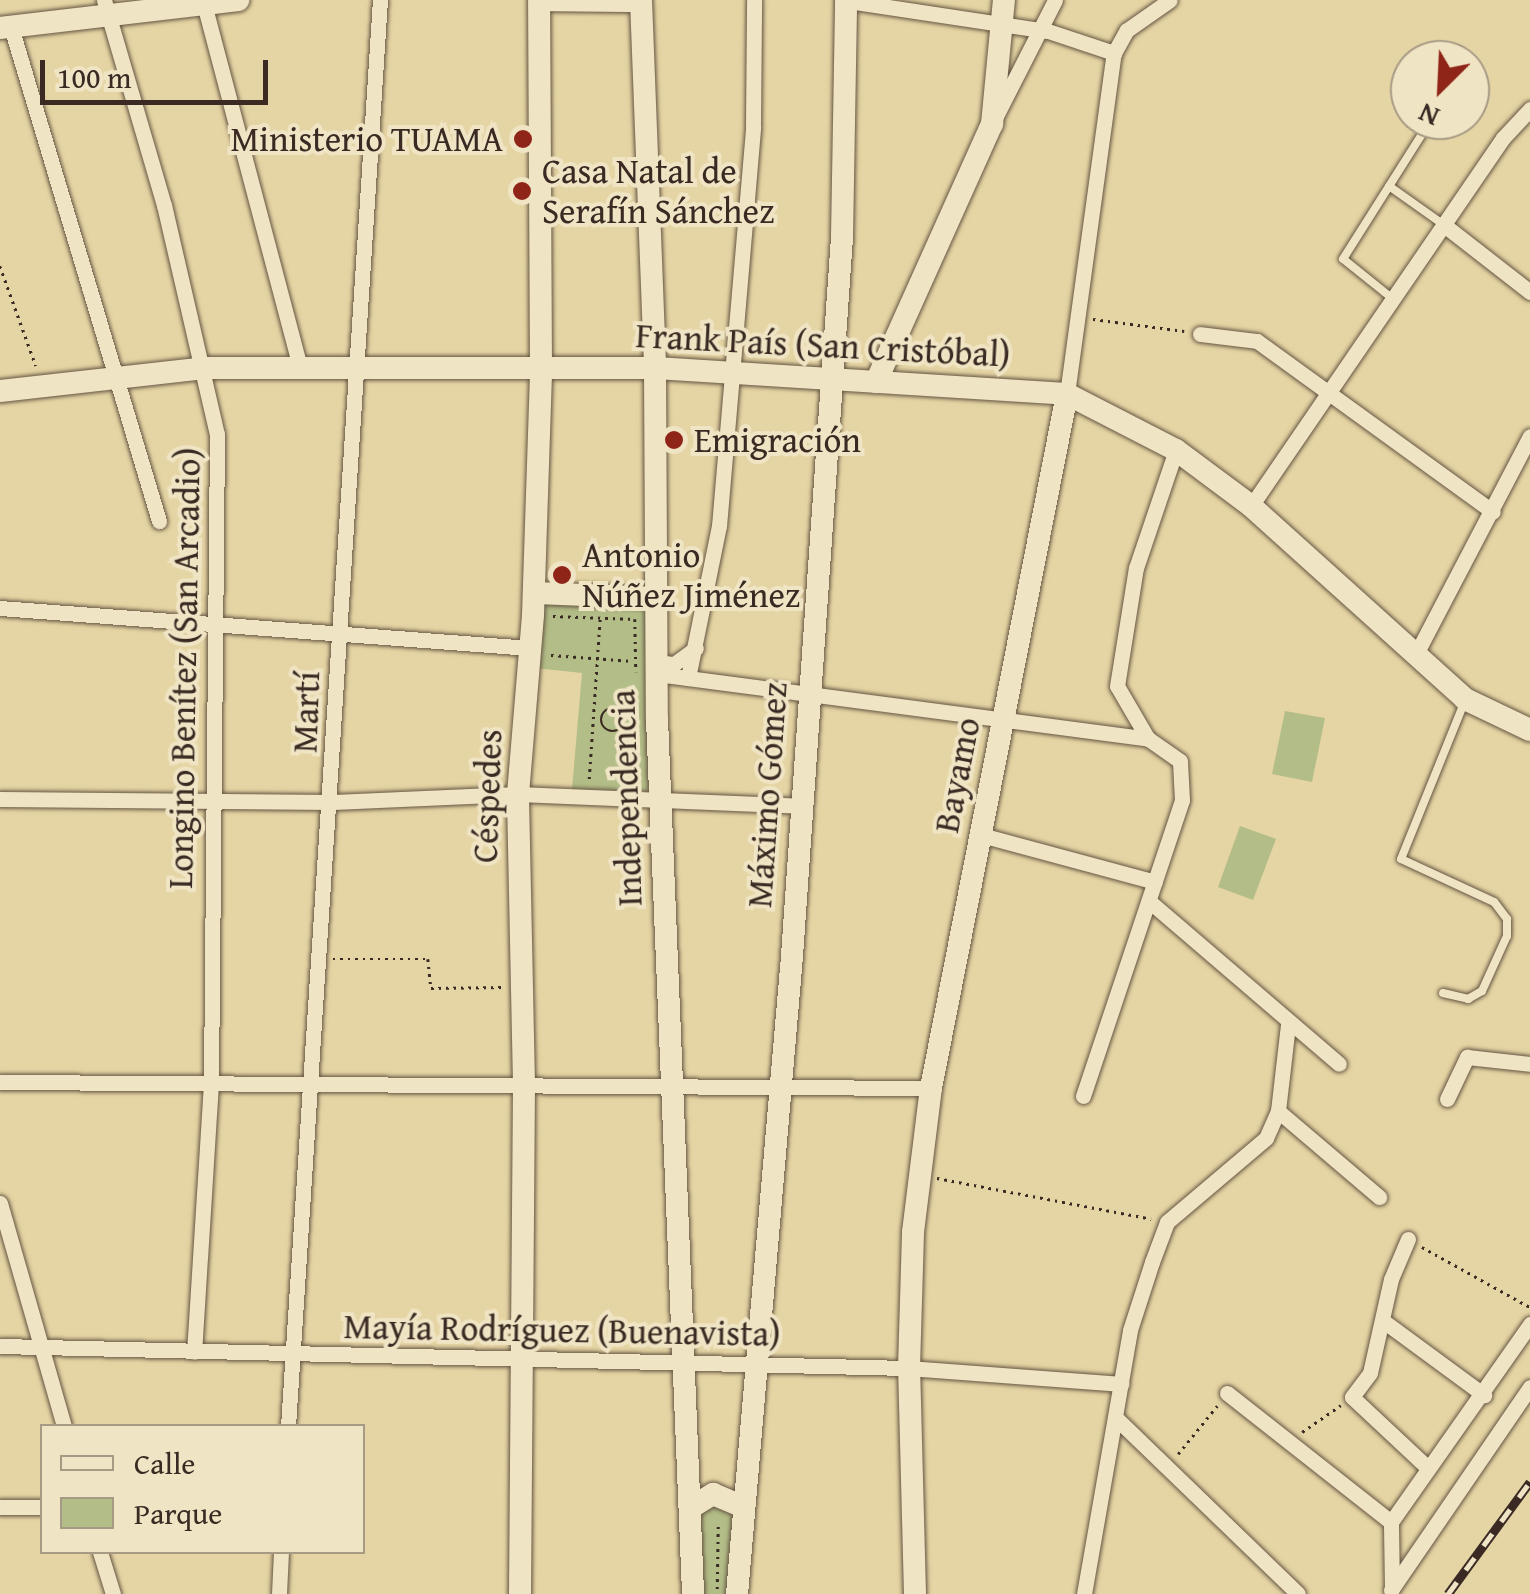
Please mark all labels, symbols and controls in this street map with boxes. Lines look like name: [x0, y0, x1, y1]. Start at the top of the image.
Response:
scale bar: [45, 40, 272, 102]
north arrow: [1390, 40, 1490, 140]
text: 100 m: [57, 55, 131, 99]
text: N: [1412, 94, 1445, 139]
place label: Ministerio TUAMA: [230, 118, 503, 160]
marker: Ministerio TUAMA: [512, 128, 534, 150]
place label: Casa Natal de Serafín Sánchez: [542, 150, 774, 232]
marker: Casa Natal de Serafín Sánchez: [511, 180, 533, 202]
street label: Frank País (San Cristóbal): [635, 314, 1011, 376]
place label: Emigración: [694, 419, 861, 461]
marker: Emigración: [663, 429, 685, 451]
street label: Longino Benítez (San Arcadio): [159, 447, 209, 889]
place label: Antonio Núñez Jiménez: [582, 534, 800, 616]
marker: Antonio Núñez Jiménez: [551, 564, 573, 586]
street label: Martí: [284, 670, 328, 754]
street label: Máximo Gómez: [738, 681, 796, 909]
street label: Independencia: [601, 689, 651, 907]
street label: Bayamo: [925, 714, 989, 836]
street label: Céspedes: [464, 728, 510, 864]
street label: Mayía Rodríguez (Buenavista): [343, 1305, 781, 1355]
legend: [40, 1424, 365, 1554]
text: Calle: [134, 1441, 195, 1485]
text: Parque: [134, 1491, 222, 1535]

